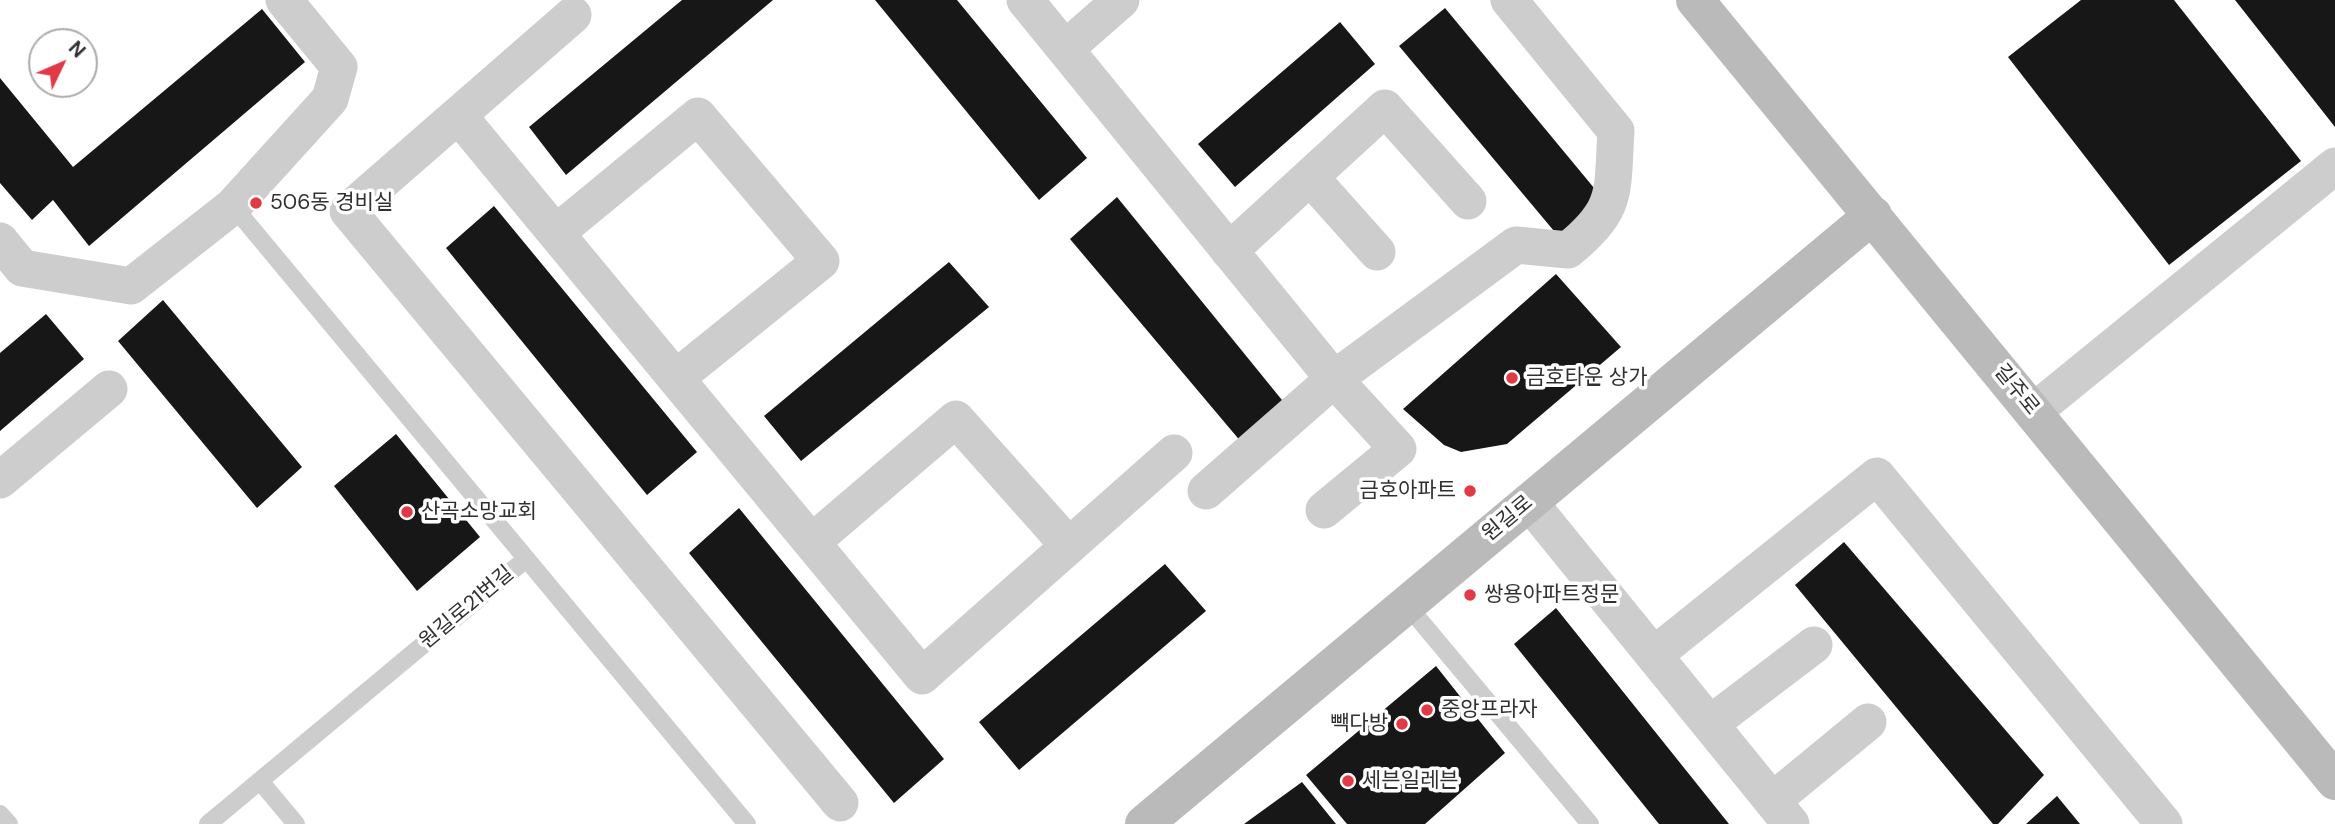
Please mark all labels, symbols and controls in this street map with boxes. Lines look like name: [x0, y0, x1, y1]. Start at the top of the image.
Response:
north arrow: [28, 28, 98, 98]
text: N: [63, 36, 91, 63]
place label: 506동 경비실: [270, 190, 393, 216]
marker: 506동 경비실: [248, 195, 264, 211]
street label: 길주로: [1988, 360, 2044, 420]
place label: 금호타운 상가: [1526, 365, 1648, 391]
marker: 금호타운 상가: [1504, 370, 1520, 386]
place label: 금호아파트: [1359, 478, 1456, 504]
marker: 금호아파트: [1462, 483, 1478, 499]
street label: 원길로: [1478, 491, 1538, 547]
place label: 산곡소망교회: [421, 499, 537, 525]
marker: 산곡소망교회: [399, 504, 415, 520]
street label: 원길로21번길: [415, 561, 519, 655]
place label: 쌍용아파트정문: [1484, 582, 1619, 608]
marker: 쌍용아파트정문: [1462, 587, 1478, 603]
place label: 중앙프라자: [1441, 697, 1538, 723]
marker: 중앙프라자: [1419, 702, 1435, 718]
place label: 빽다방: [1330, 711, 1388, 737]
marker: 빽다방: [1394, 716, 1410, 732]
place label: 세븐일레븐: [1362, 768, 1459, 794]
marker: 세븐일레븐: [1340, 773, 1356, 789]

